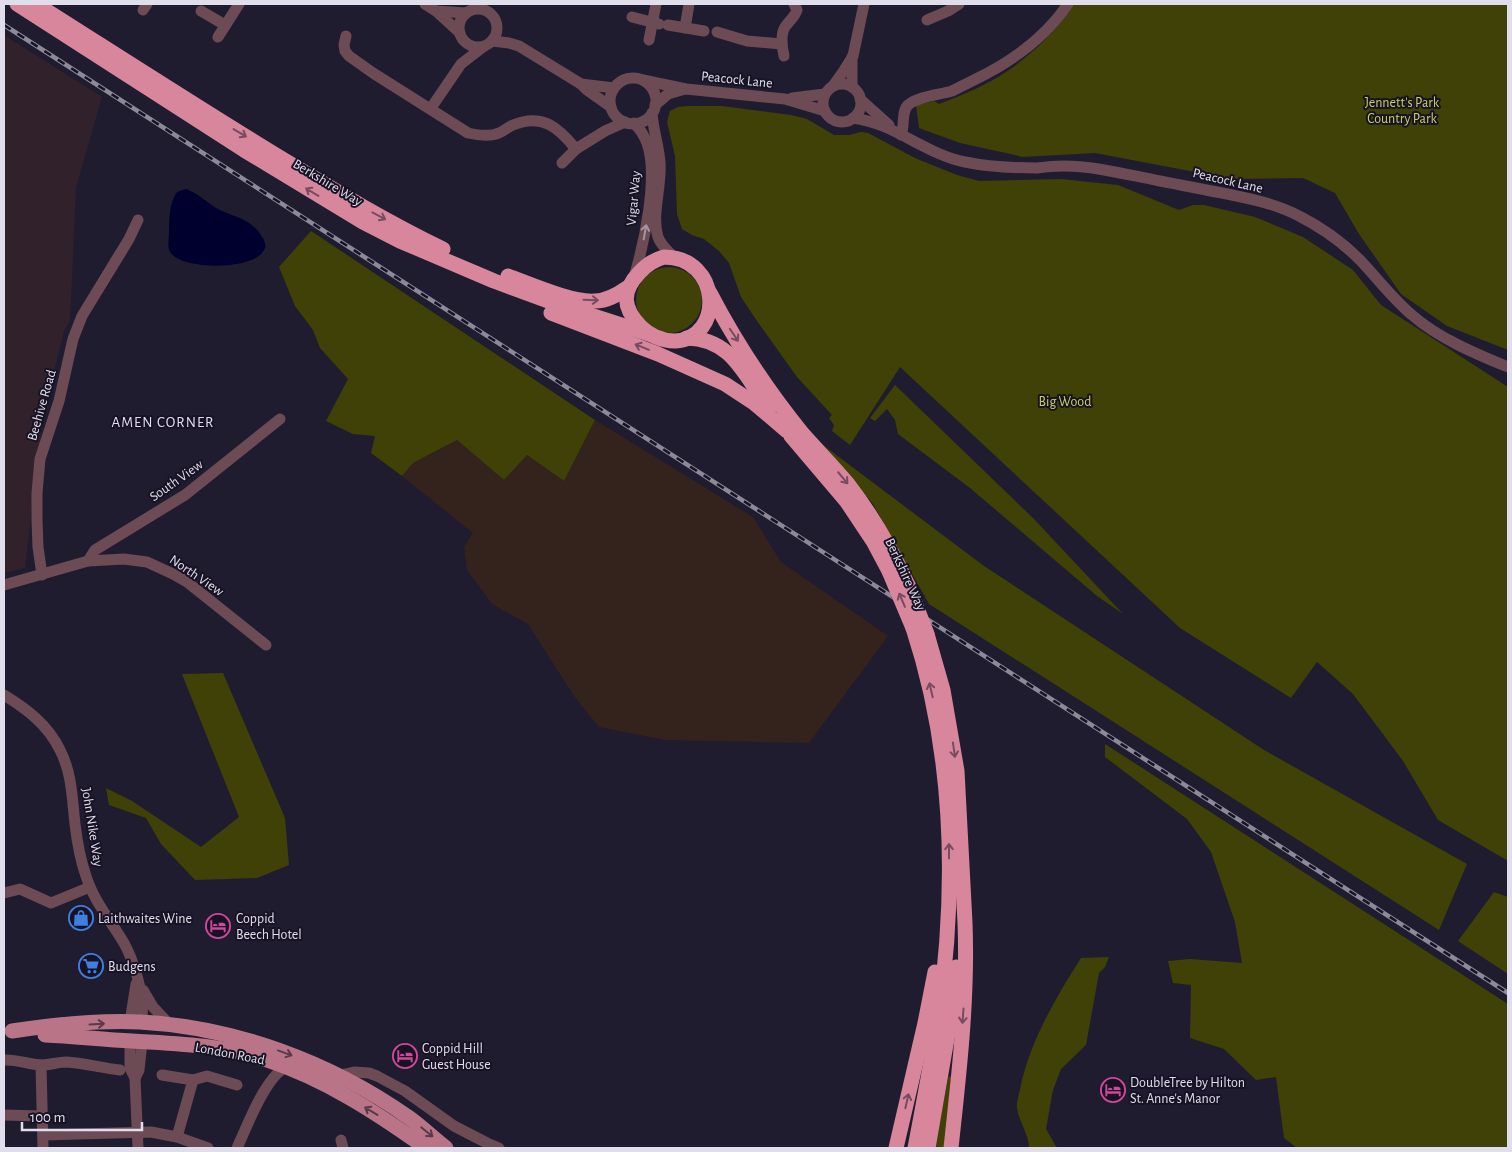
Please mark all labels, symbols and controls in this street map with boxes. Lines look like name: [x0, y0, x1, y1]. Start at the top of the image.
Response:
street label: Peacock Lane: [700, 69, 773, 91]
park label: Jennett's Park Country Park: [1365, 96, 1440, 126]
one-way arrow: [232, 129, 246, 139]
street label: Berkshire Way: [290, 157, 364, 209]
street label: Peacock Lane: [1191, 166, 1264, 196]
street label: Vigar Way: [625, 170, 643, 226]
one-way arrow: [305, 186, 319, 196]
one-way arrow: [372, 211, 387, 221]
one-way arrow: [640, 224, 650, 240]
one-way arrow: [583, 296, 599, 305]
one-way arrow: [729, 328, 739, 342]
one-way arrow: [634, 342, 650, 351]
street label: Beehive Road: [25, 368, 59, 442]
park label: Big Wood: [1039, 395, 1091, 409]
district label: AMEN CORNER: [112, 415, 214, 430]
street label: South View: [147, 457, 206, 504]
one-way arrow: [837, 472, 848, 485]
street label: Berkshire Way: [882, 536, 928, 613]
street label: North View: [167, 553, 226, 599]
one-way arrow: [896, 593, 906, 608]
one-way arrow: [926, 682, 935, 698]
one-way arrow: [949, 742, 959, 758]
street label: John Nike Way: [79, 787, 105, 868]
one-way arrow: [944, 843, 954, 859]
shop icon: Laithwaites Wine: [68, 905, 94, 931]
place label: Laithwaites Wine: [98, 912, 192, 926]
place label: Coppid Beech Hotel: [236, 912, 302, 942]
hotel icon: Coppid Beech Hotel: [205, 913, 231, 939]
supermarket icon: Budgens: [78, 953, 104, 979]
place label: Budgens: [108, 960, 156, 974]
one-way arrow: [958, 1008, 968, 1024]
one-way arrow: [89, 1019, 105, 1028]
street label: London Road: [194, 1040, 266, 1068]
place label: Coppid Hill Guest House: [422, 1042, 491, 1072]
hotel icon: Coppid Hill Guest House: [392, 1043, 418, 1069]
one-way arrow: [277, 1049, 293, 1058]
place label: DoubleTree by Hilton St. Anne's Manor: [1130, 1076, 1245, 1106]
hotel icon: DoubleTree by Hilton St. Anne's Manor: [1100, 1077, 1126, 1103]
one-way arrow: [903, 1093, 912, 1109]
scale bar: [22, 1100, 142, 1132]
one-way arrow: [365, 1105, 379, 1115]
text: 100 m: [30, 1110, 65, 1125]
one-way arrow: [420, 1127, 433, 1138]

